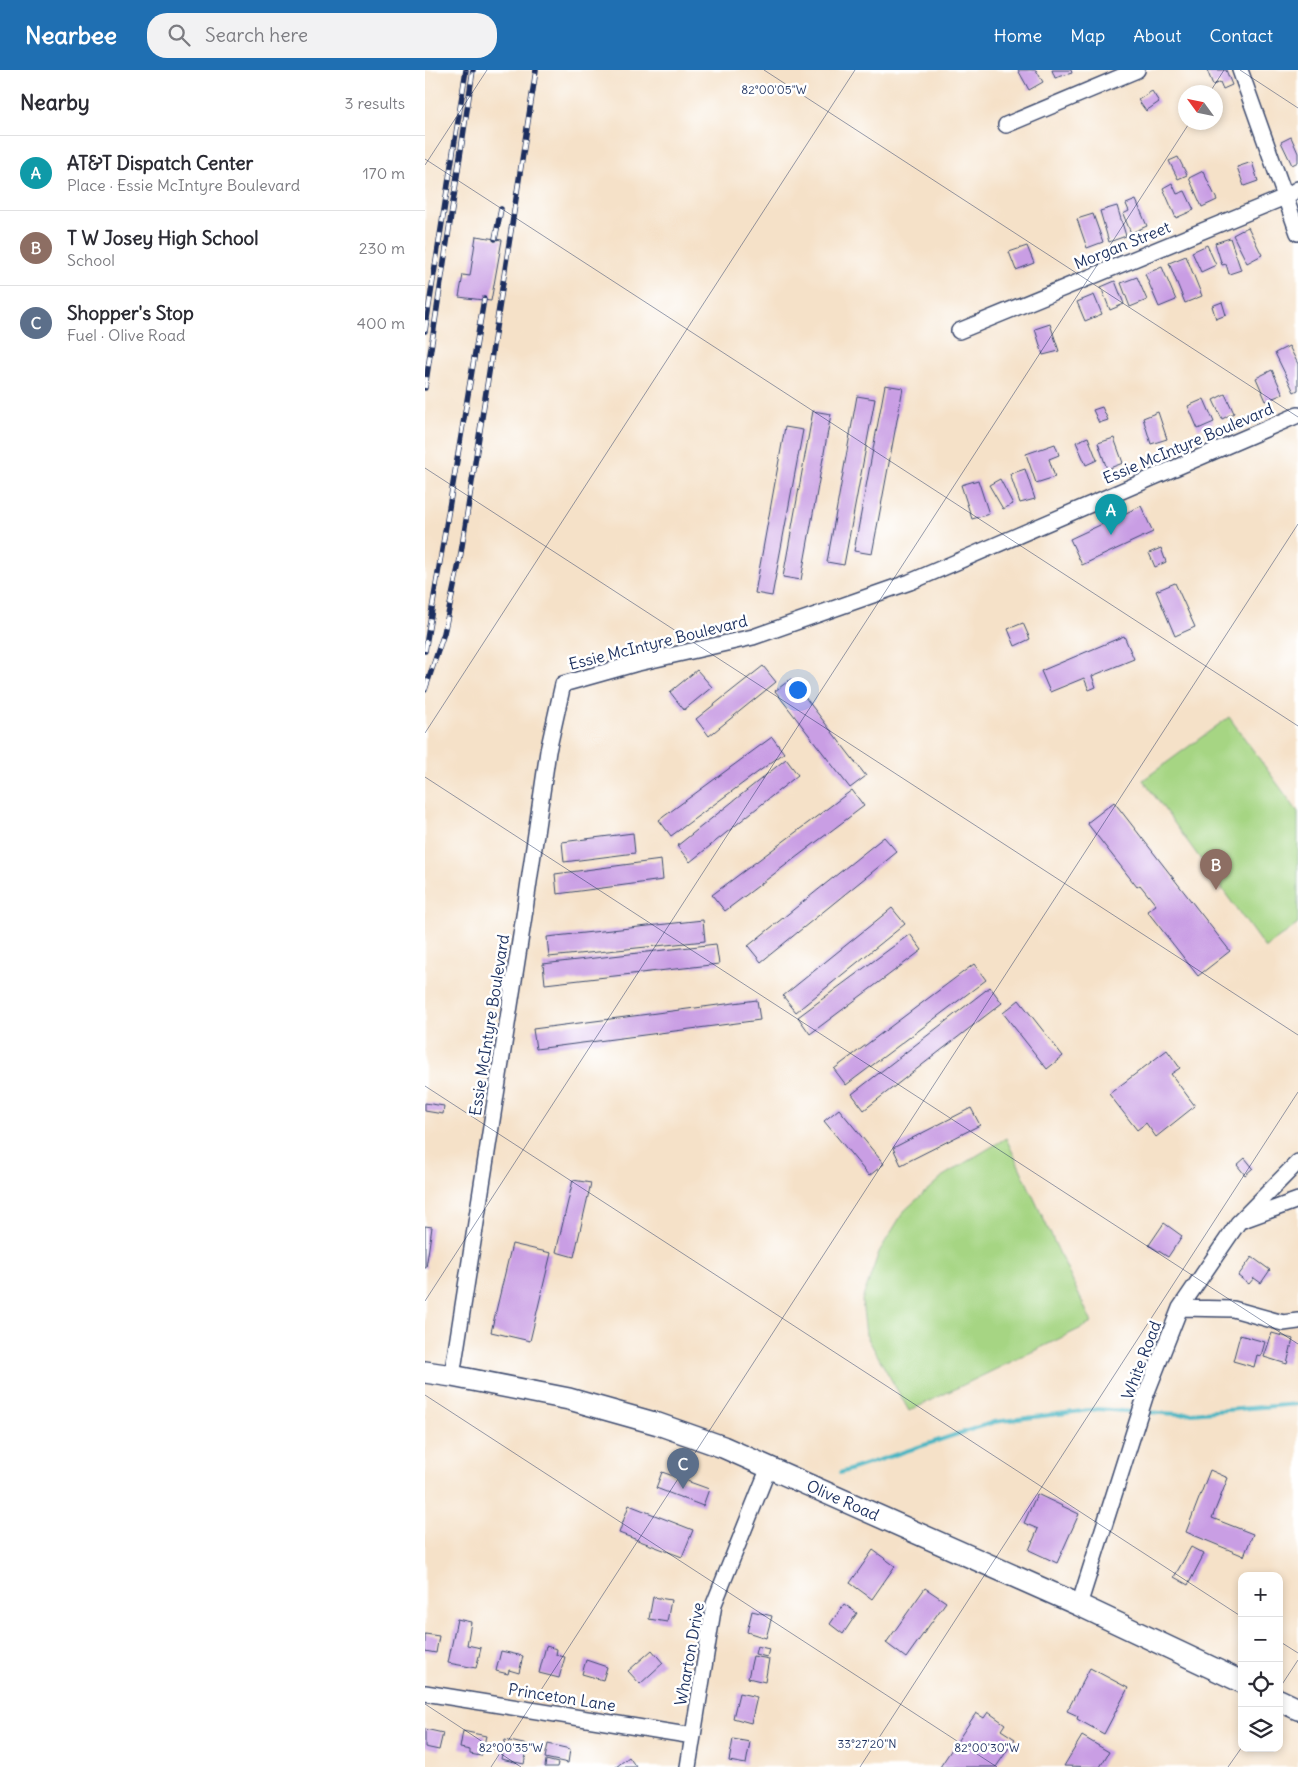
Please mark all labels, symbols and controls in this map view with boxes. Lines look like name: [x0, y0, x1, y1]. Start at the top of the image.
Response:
search box: [147, 13, 497, 58]
text: Nearbee: [25, 20, 117, 50]
icon: search: [165, 21, 193, 49]
text: Search here: [205, 23, 308, 47]
text: Home: [994, 24, 1042, 47]
text: Map: [1070, 24, 1105, 47]
text: About: [1133, 24, 1181, 47]
text: Contact: [1209, 24, 1273, 47]
text: 82°00'05"W: [741, 82, 807, 97]
north arrow: [1178, 85, 1223, 130]
text: Nearby: [20, 89, 90, 116]
text: 3 results: [345, 93, 405, 113]
text: AT&T Dispatch Center: [67, 151, 253, 175]
text: A: [31, 163, 41, 183]
text: 170 m: [362, 163, 405, 183]
text: Place · Essie McIntyre Boulevard: [67, 175, 300, 195]
street label: Morgan Street: [1071, 216, 1174, 273]
text: T W Josey High School: [67, 226, 259, 250]
text: B: [31, 238, 41, 258]
text: 230 m: [359, 238, 405, 258]
text: School: [67, 250, 115, 270]
text: Shopper's Stop: [67, 301, 194, 325]
text: C: [31, 313, 41, 333]
text: 400 m: [357, 313, 405, 333]
text: Fuel · Olive Road: [67, 325, 185, 345]
street label: Essie McIntyre Boulevard: [1100, 398, 1276, 488]
pin: A: [1095, 494, 1127, 535]
street label: Essie McIntyre Boulevard: [567, 610, 749, 674]
your location: [785, 677, 811, 703]
pin: B: [1200, 849, 1232, 890]
street label: Essie McIntyre Boulevard: [465, 933, 513, 1117]
street label: White Road: [1117, 1318, 1165, 1402]
pin: C: [667, 1448, 699, 1489]
street label: Olive Road: [804, 1475, 882, 1525]
map controls: [1238, 1572, 1283, 1752]
button: +: [1238, 1572, 1283, 1617]
street label: Wharton Drive: [670, 1601, 708, 1707]
button: −: [1238, 1617, 1283, 1662]
button: locate: [1238, 1662, 1283, 1707]
street label: Princeton Lane: [507, 1679, 617, 1715]
button: layers: [1238, 1707, 1283, 1752]
text: 33°27'20"N: [837, 1736, 897, 1751]
text: 82°00'35"W: [479, 1740, 543, 1755]
text: 82°00'30"W: [954, 1740, 1020, 1755]

